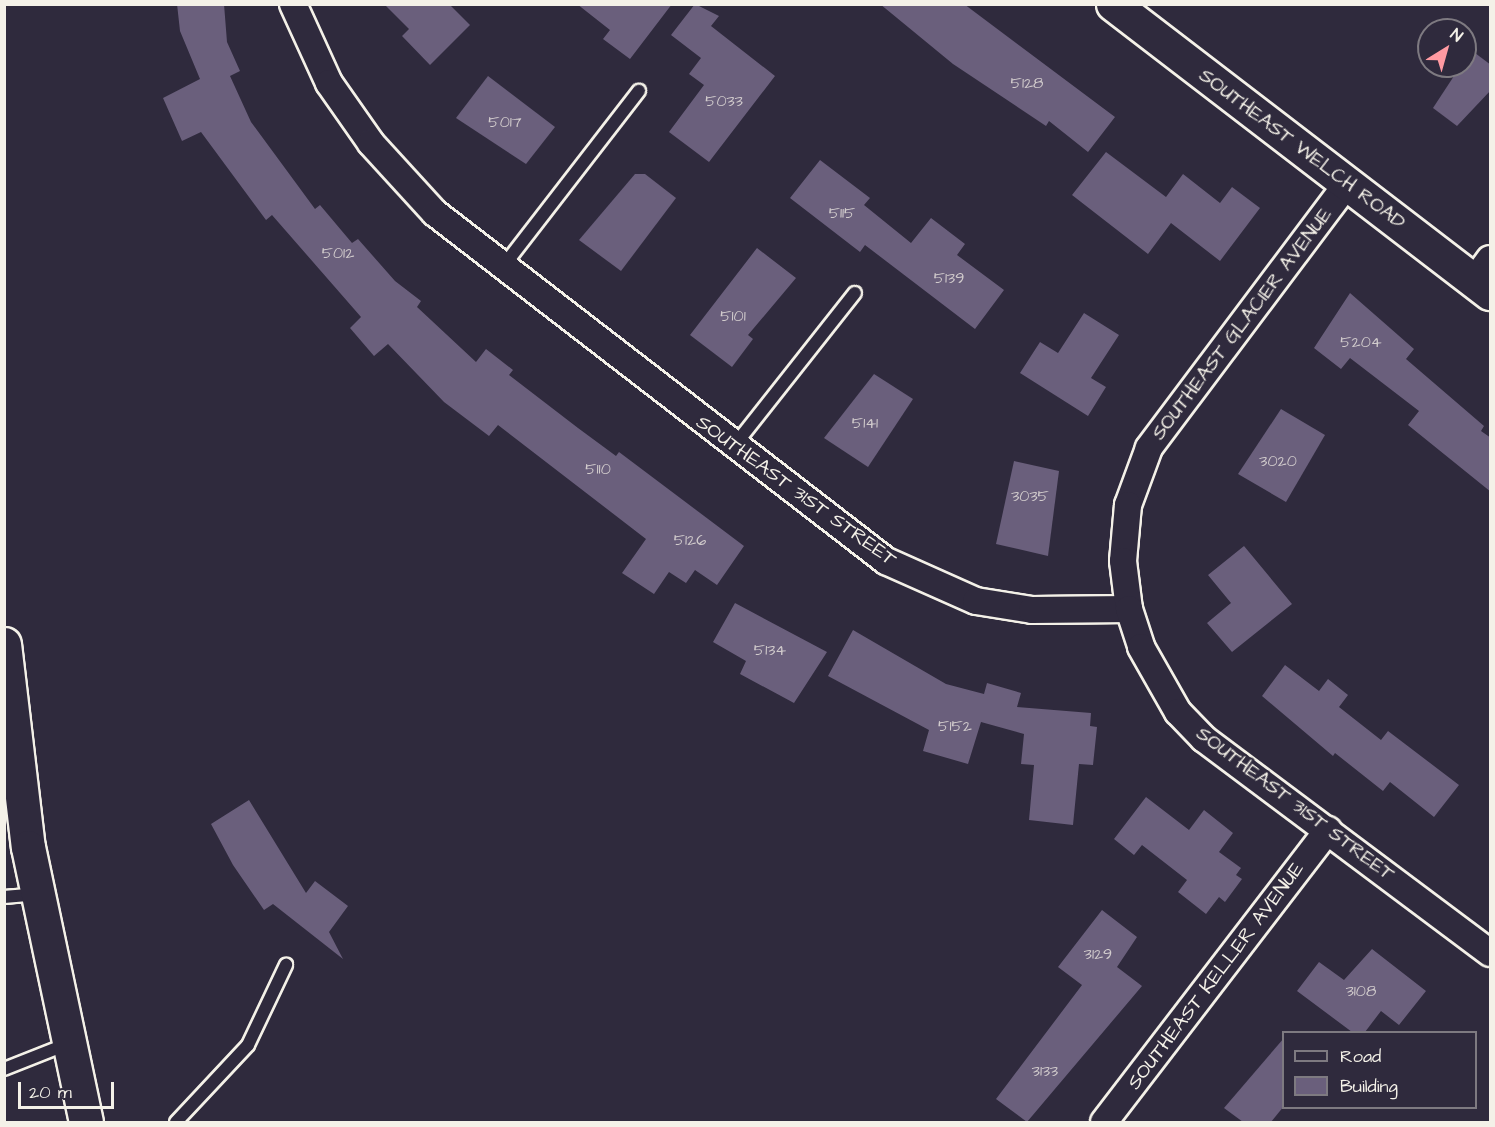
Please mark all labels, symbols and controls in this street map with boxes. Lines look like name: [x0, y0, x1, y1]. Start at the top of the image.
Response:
north arrow: [1417, 18, 1477, 78]
text: N: [1446, 23, 1467, 47]
street label: SOUTHEAST WELCH ROAD: [1194, 64, 1410, 234]
house number: 5128: [1011, 73, 1043, 93]
house number: 5033: [705, 91, 743, 111]
house number: 5017: [488, 112, 522, 132]
house number: 5115: [829, 203, 855, 223]
street label: SOUTHEAST GLACIER AVENUE: [1147, 203, 1337, 445]
house number: 5012: [322, 243, 354, 263]
house number: 5139: [934, 268, 964, 288]
house number: 5101: [720, 306, 746, 326]
house number: 5204: [1340, 332, 1382, 352]
street label: SOUTHEAST 31ST STREET: [691, 410, 901, 572]
house number: 5141: [852, 413, 878, 433]
house number: 3020: [1259, 451, 1297, 471]
house number: 5110: [585, 459, 611, 479]
house number: 3035: [1011, 486, 1049, 506]
house number: 5126: [674, 530, 706, 550]
house number: 5134: [754, 640, 786, 660]
house number: 5152: [938, 716, 972, 736]
street label: SOUTHEAST 31ST STREET: [1191, 722, 1399, 886]
street label: SOUTHEAST KELLER AVENUE: [1123, 858, 1309, 1094]
house number: 3129: [1084, 944, 1112, 964]
house number: 3108: [1346, 981, 1376, 1001]
legend: [1282, 1031, 1477, 1109]
text: Road: [1340, 1044, 1381, 1069]
house number: 3133: [1032, 1061, 1058, 1081]
scale bar: [21, 1070, 117, 1108]
text: Building: [1340, 1074, 1398, 1099]
text: 20 m: [29, 1080, 72, 1105]

